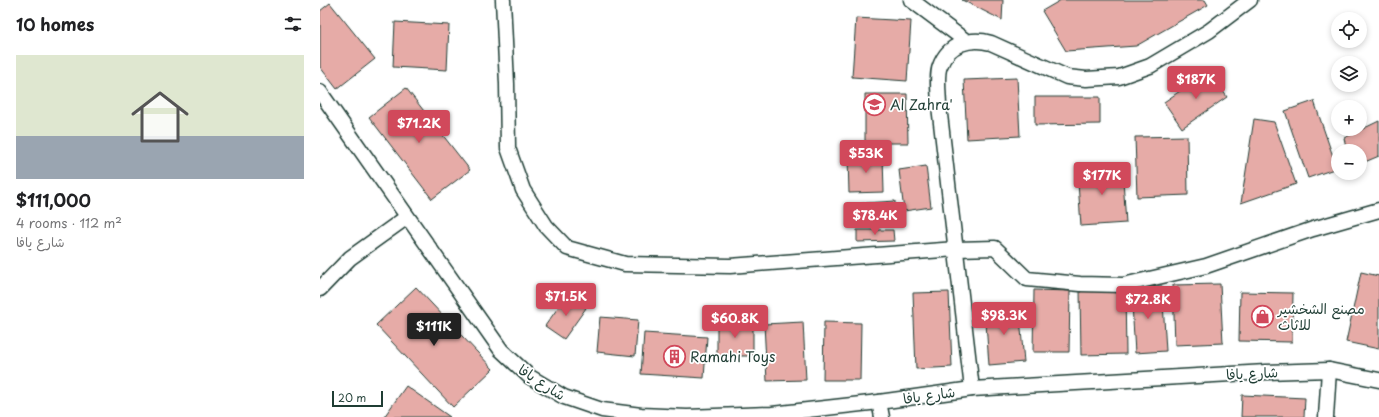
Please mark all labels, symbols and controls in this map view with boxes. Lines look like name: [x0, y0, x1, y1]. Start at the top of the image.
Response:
text: 10 homes: [16, 11, 94, 37]
map controls: [1331, 12, 1367, 180]
button: locate: [1331, 12, 1367, 48]
icon: filters: [282, 13, 304, 35]
button: layers: [1331, 56, 1367, 92]
pin: $187K: [1168, 66, 1224, 100]
text: $187K: [1176, 69, 1216, 88]
icon: home: [124, 81, 196, 153]
school or university icon: Al Zahra': [861, 91, 887, 117]
place label: Al Zahra': [890, 94, 953, 115]
button: +: [1331, 100, 1367, 136]
pin: $71.2K: [386, 110, 452, 144]
text: $71.2K: [397, 113, 441, 132]
pin: $53K: [842, 140, 890, 174]
text: $53K: [849, 143, 883, 162]
button: −: [1331, 144, 1367, 180]
pin: $177K: [1074, 162, 1130, 196]
text: $177K: [1083, 165, 1121, 184]
text: $111,000: [16, 187, 91, 213]
pin: $78.4K: [842, 202, 908, 236]
text: $78.4K: [852, 205, 898, 224]
text: 4 rooms · 112 m²: [16, 213, 122, 232]
text: شارع يافا: [16, 232, 65, 251]
pin: $71.5K: [533, 283, 599, 317]
text: $71.5K: [545, 286, 587, 305]
pin: $72.8K: [1115, 286, 1181, 320]
text: $72.8K: [1125, 289, 1171, 308]
place label: مصنع الشخشير للاثاث: [1277, 298, 1365, 335]
pin: $98.3K: [971, 302, 1037, 336]
shop icon: مصنع الشخشير للاثاث: [1250, 303, 1276, 329]
pin: $60.8K: [702, 305, 768, 339]
text: $98.3K: [981, 305, 1027, 324]
text: $60.8K: [711, 308, 759, 327]
pin: $111K: [406, 313, 462, 347]
text: $111K: [416, 316, 452, 335]
building icon: Ramahi Toys: [661, 343, 687, 369]
place label: Ramahi Toys: [690, 346, 775, 367]
street label: شارع يافا: [514, 359, 570, 405]
street label: شارع يافا: [1225, 361, 1279, 385]
street label: شارع يافا: [902, 381, 956, 409]
scale bar: [332, 389, 383, 408]
text: 20 m: [338, 389, 366, 406]

